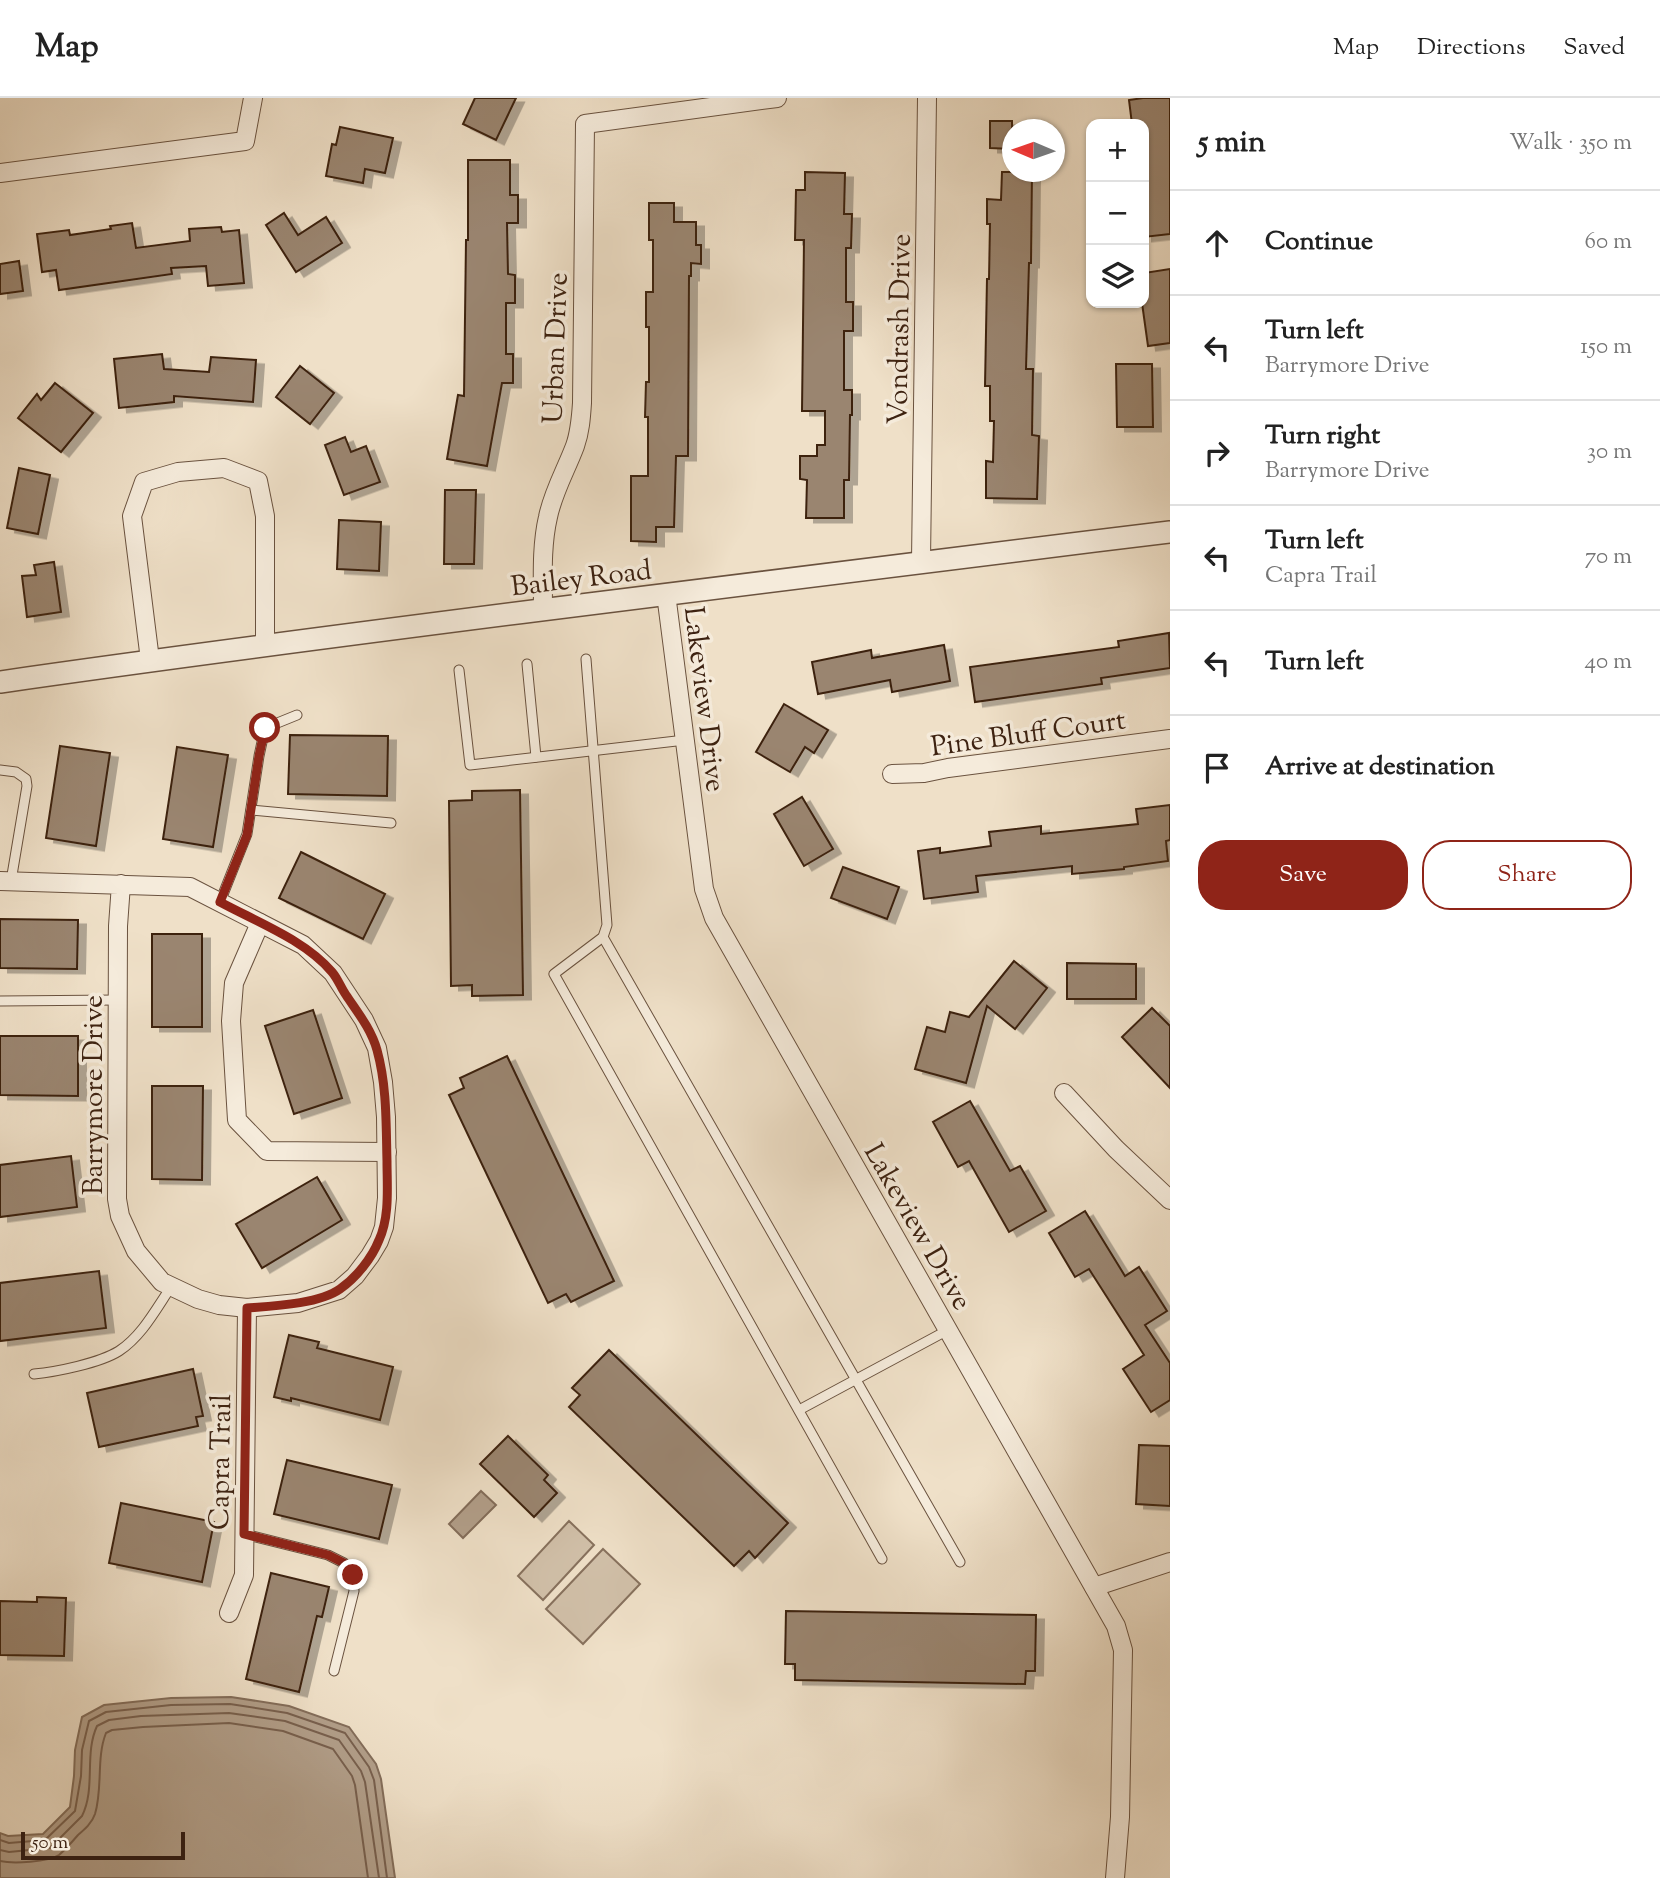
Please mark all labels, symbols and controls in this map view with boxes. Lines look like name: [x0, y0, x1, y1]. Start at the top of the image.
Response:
text: Map: [35, 24, 99, 72]
text: Map: [1333, 31, 1379, 65]
text: Directions: [1417, 31, 1525, 65]
text: Saved: [1563, 31, 1625, 65]
north arrow: [1002, 119, 1065, 182]
map controls: [1086, 119, 1149, 308]
button: +: [1086, 119, 1149, 182]
text: 5 min: [1198, 122, 1266, 165]
text: Walk · 350 m: [1509, 127, 1632, 160]
button: −: [1086, 182, 1149, 245]
icon: ahead: [1198, 224, 1236, 262]
text: Continue: [1265, 224, 1373, 261]
text: 60 m: [1584, 226, 1632, 259]
street label: Vondrash Drive: [879, 233, 923, 425]
button: layers: [1086, 245, 1149, 308]
street label: Urban Drive: [534, 272, 580, 424]
text: Turn left: [1265, 313, 1364, 350]
icon: left: [1198, 329, 1236, 367]
text: 150 m: [1580, 331, 1632, 364]
text: Barrymore Drive: [1265, 350, 1429, 383]
text: Turn right: [1265, 418, 1380, 455]
icon: right: [1198, 434, 1236, 472]
text: 30 m: [1587, 436, 1632, 469]
text: Barrymore Drive: [1265, 455, 1429, 488]
text: Turn left: [1265, 523, 1364, 560]
icon: left: [1198, 539, 1236, 577]
text: 70 m: [1585, 541, 1632, 574]
street label: Bailey Road: [509, 551, 654, 608]
text: Capra Trail: [1265, 560, 1377, 593]
street label: Lakeview Drive: [672, 604, 734, 794]
icon: left: [1198, 644, 1236, 682]
text: Turn left: [1265, 644, 1364, 681]
text: 40 m: [1585, 646, 1632, 679]
street label: Pine Bluff Court: [929, 701, 1129, 768]
route start: [249, 712, 280, 743]
icon: arrive: [1198, 749, 1236, 787]
text: Arrive at destination: [1265, 749, 1495, 786]
button: Save: [1198, 840, 1408, 910]
button: Share: [1422, 840, 1632, 910]
street label: Barrymore Drive: [75, 995, 115, 1195]
street label: Lakeview Drive: [852, 1137, 980, 1318]
street label: Capra Trail: [201, 1393, 243, 1530]
route end: [337, 1559, 368, 1590]
scale bar: [21, 1829, 186, 1861]
text: 50 m: [32, 1830, 68, 1857]

